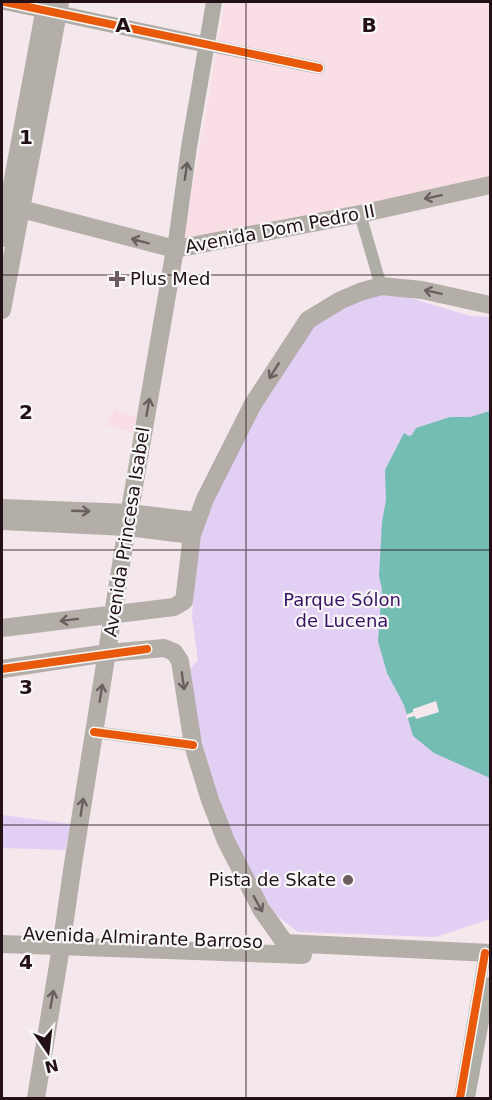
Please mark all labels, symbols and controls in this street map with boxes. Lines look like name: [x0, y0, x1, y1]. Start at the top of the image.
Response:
text: A: [115, 13, 131, 37]
text: B: [361, 13, 377, 37]
text: 1: [19, 125, 33, 149]
one-way arrow: [180, 161, 191, 181]
one-way arrow: [424, 192, 443, 204]
street label: Avenida Dom Pedro II: [183, 200, 377, 257]
one-way arrow: [130, 234, 149, 246]
place label: Plus Med: [130, 268, 210, 289]
marker: Plus Med: [108, 270, 126, 288]
one-way arrow: [424, 286, 444, 297]
one-way arrow: [268, 362, 280, 379]
one-way arrow: [142, 398, 153, 418]
text: 2: [19, 400, 33, 424]
street label: Avenida Princesa Isabel: [100, 425, 153, 638]
one-way arrow: [70, 505, 90, 517]
park label: Parque Sólon de Lucena: [283, 589, 401, 631]
one-way arrow: [60, 615, 80, 626]
one-way arrow: [178, 670, 189, 690]
text: 3: [19, 675, 33, 699]
one-way arrow: [95, 683, 106, 703]
one-way arrow: [77, 797, 88, 817]
place label: Pista de Skate: [208, 869, 336, 890]
marker: Pista de Skate: [341, 873, 355, 887]
one-way arrow: [253, 894, 264, 912]
street label: Avenida Almirante Barroso: [23, 923, 263, 952]
text: 4: [19, 950, 33, 974]
one-way arrow: [47, 990, 58, 1010]
north arrow: [18, 1022, 78, 1082]
text: N: [43, 1055, 60, 1077]

